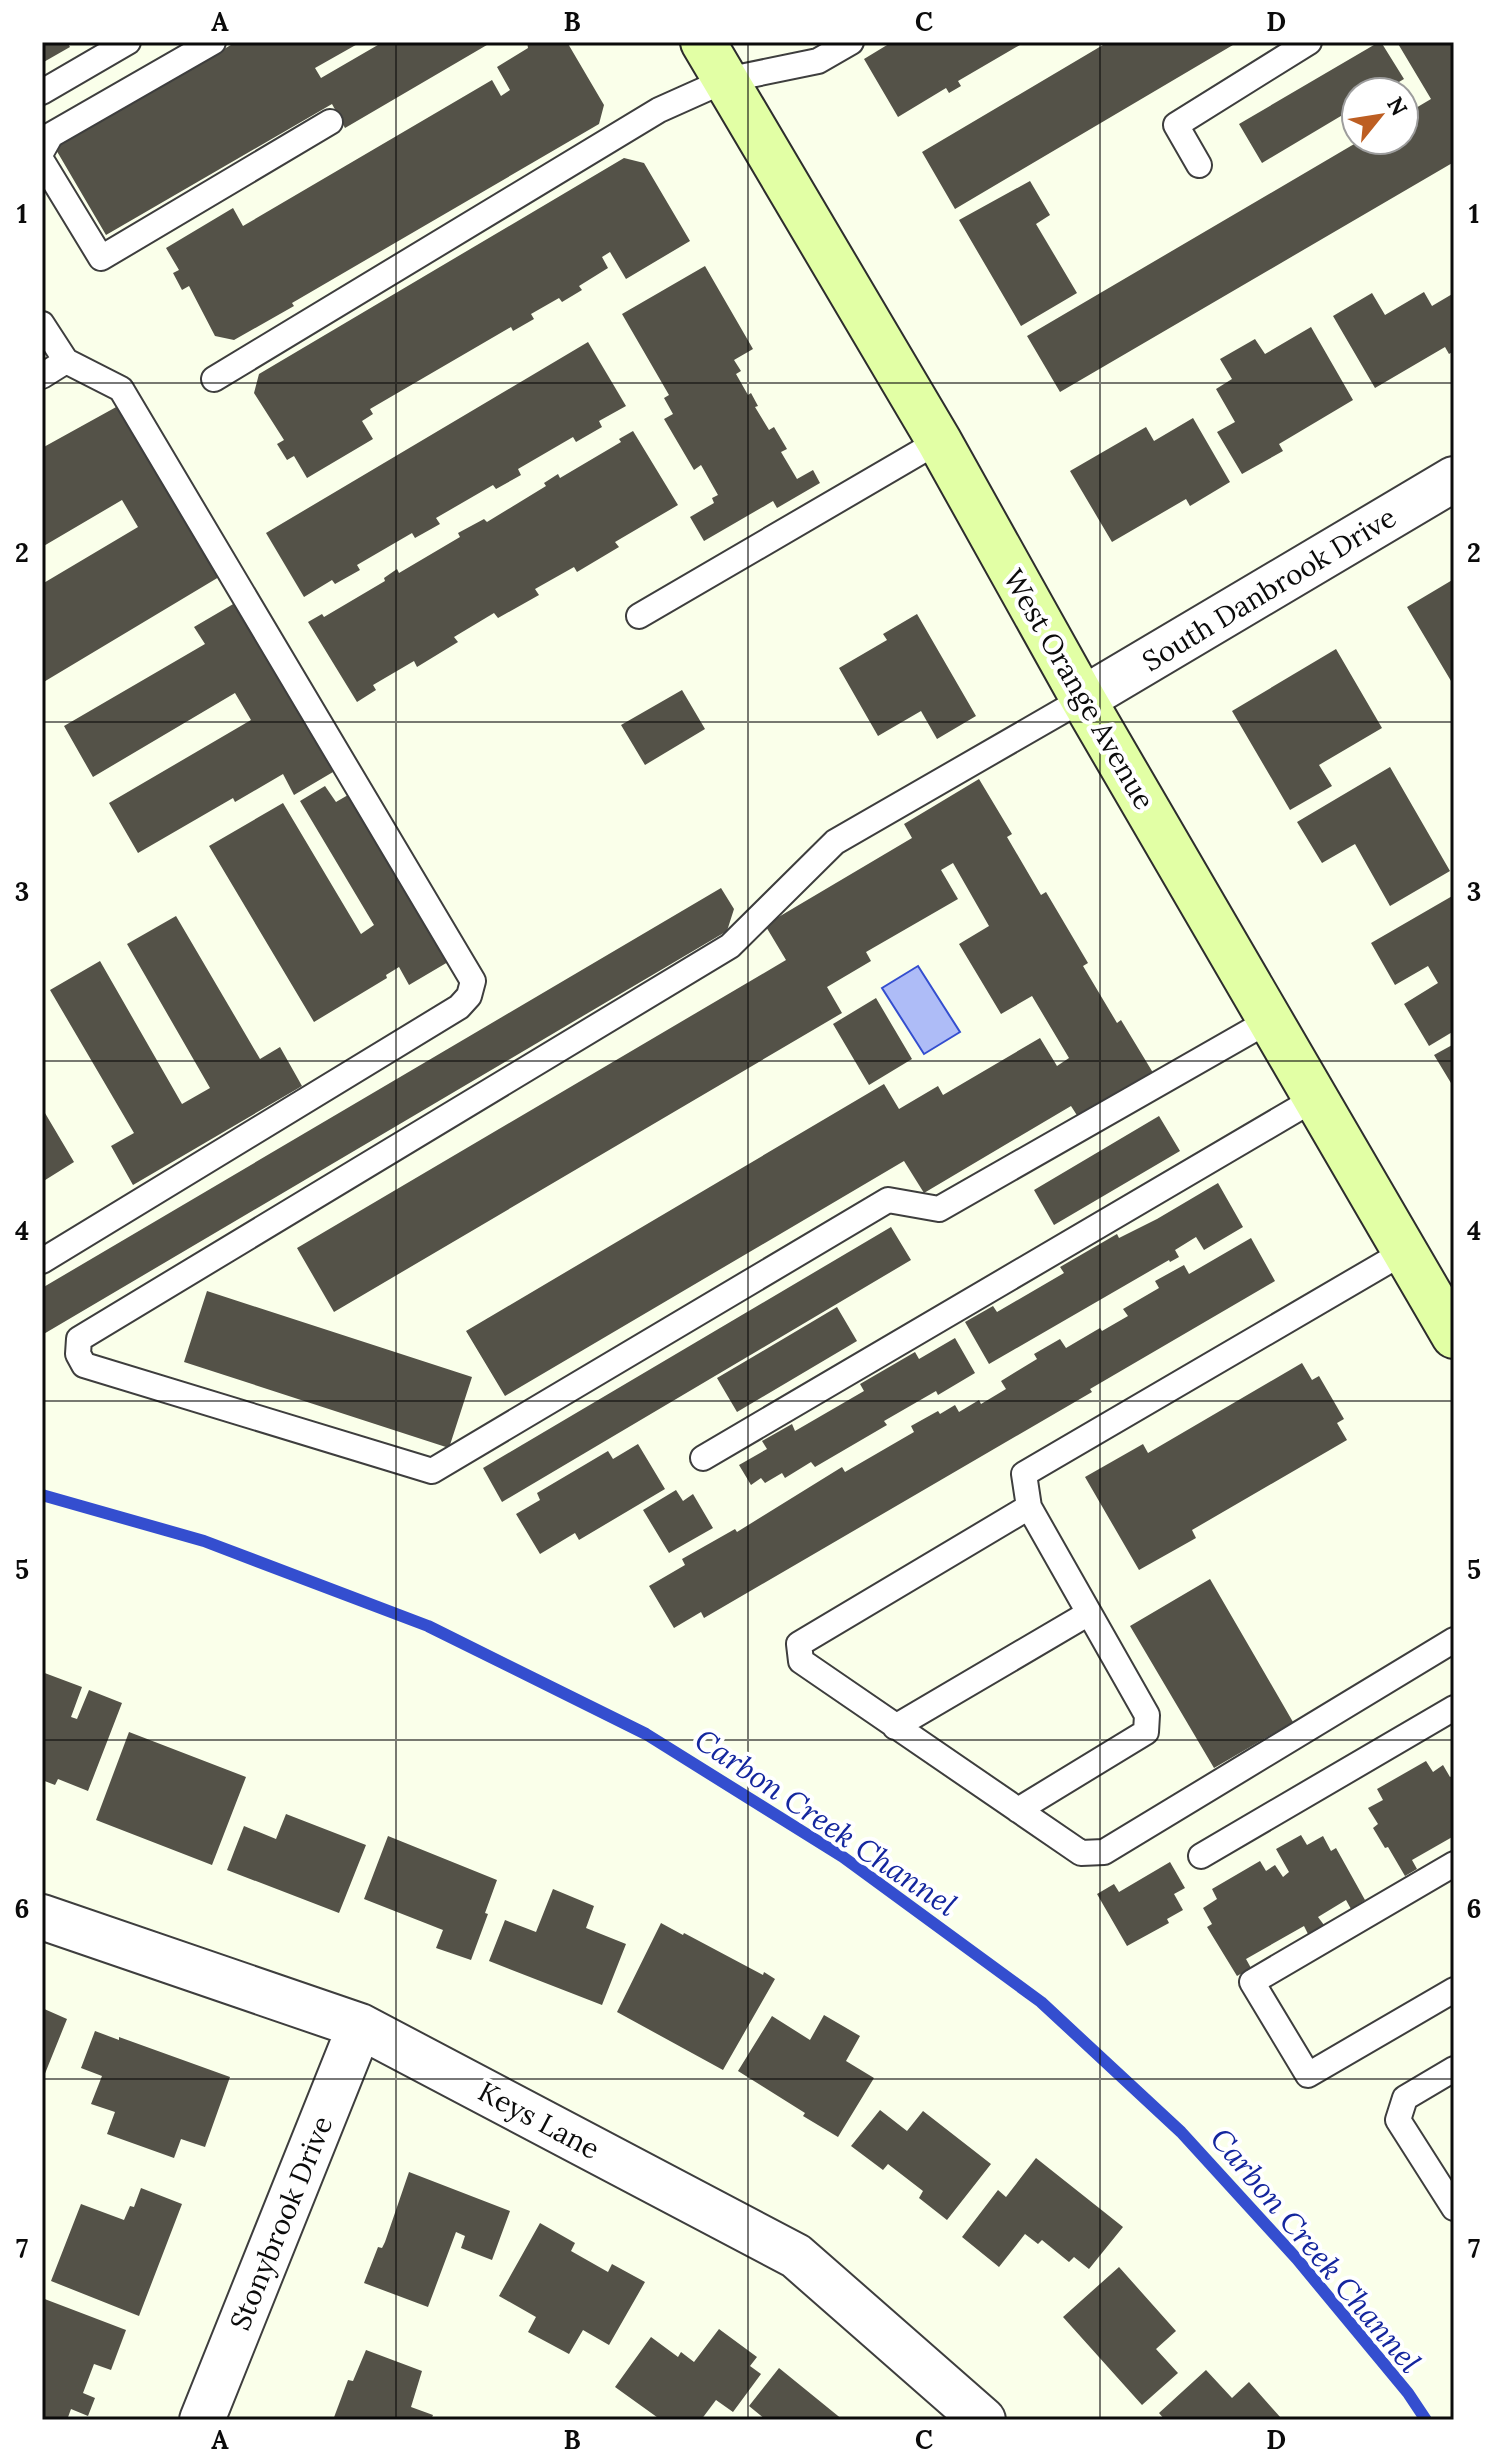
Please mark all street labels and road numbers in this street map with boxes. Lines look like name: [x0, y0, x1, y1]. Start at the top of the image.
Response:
street label: South Danbrook Drive: [1136, 499, 1402, 679]
street label: West Orange Avenue: [996, 562, 1162, 816]
street label: Keys Lane: [472, 2073, 606, 2167]
street label: Stonybrook Drive: [222, 2111, 340, 2335]

